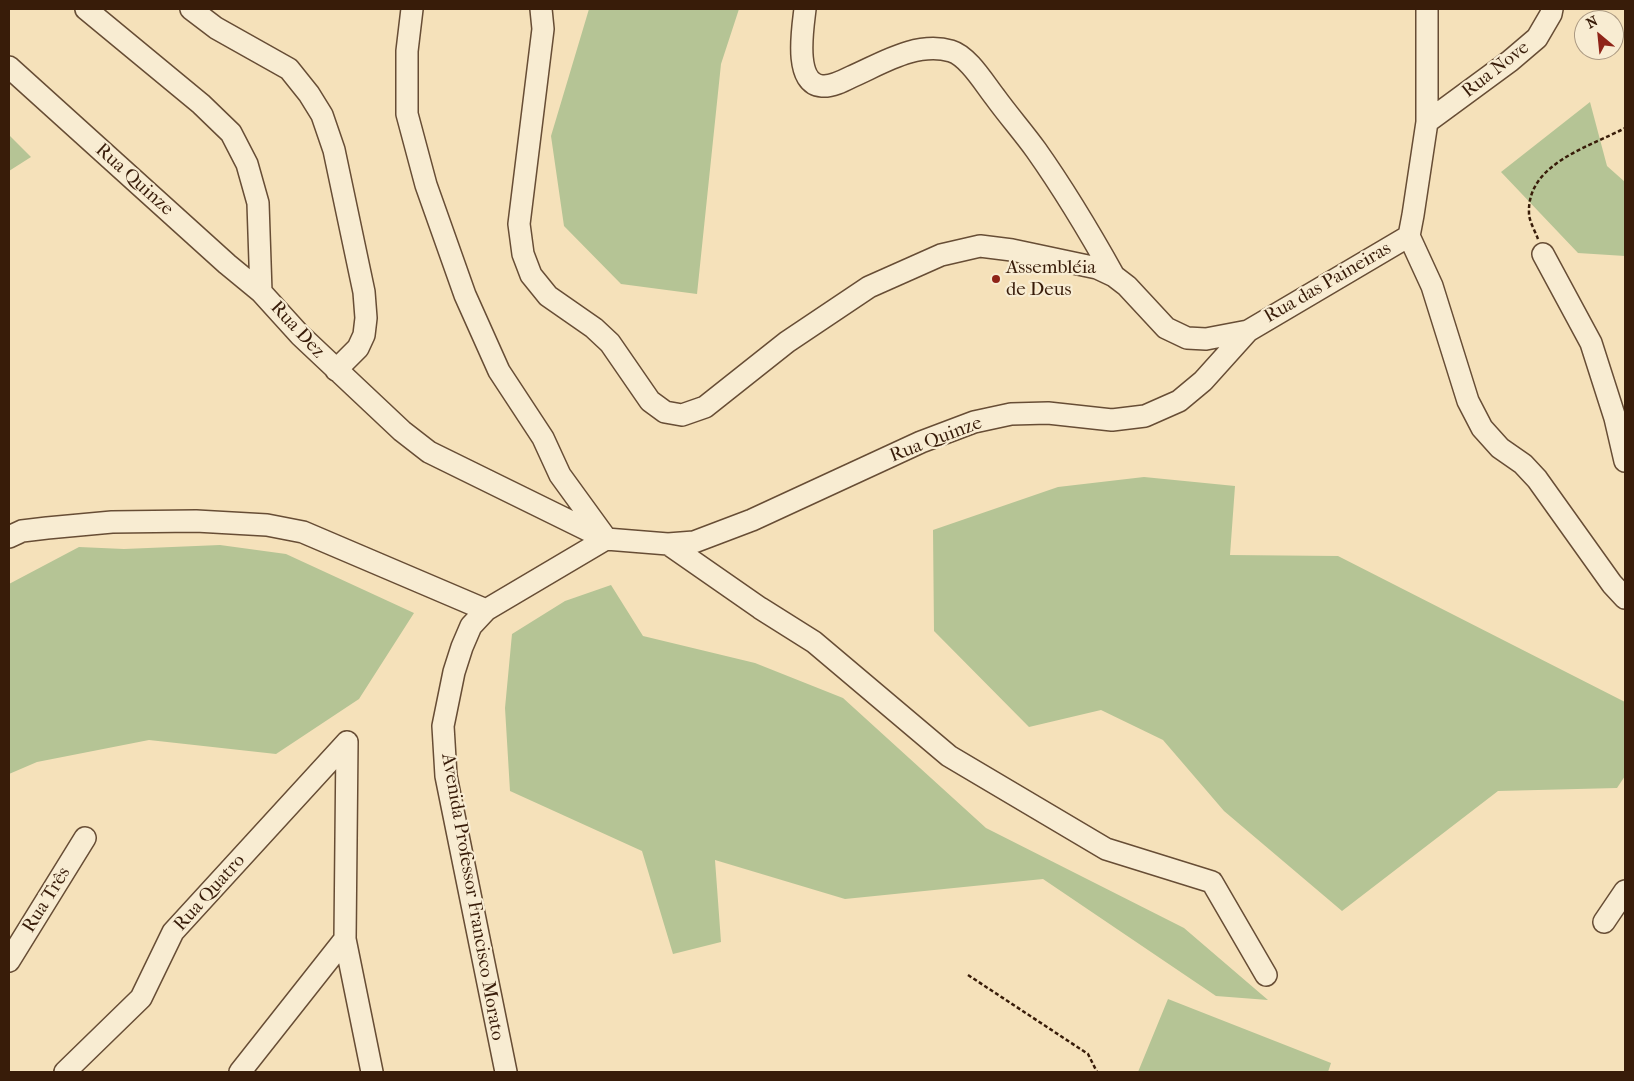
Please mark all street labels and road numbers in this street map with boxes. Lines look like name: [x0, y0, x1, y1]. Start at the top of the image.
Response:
street label: Rua Nove: [1458, 37, 1534, 103]
street label: Rua Quinze: [90, 139, 178, 221]
street label: Rua das Paineiras: [1260, 237, 1396, 329]
street label: Rua Dez: [265, 297, 329, 363]
street label: Rua Quinze: [887, 412, 985, 468]
street label: Avenida Professor Francisco Morato: [435, 752, 509, 1042]
street label: Rua Quatro: [170, 850, 250, 936]
street label: Rua Três: [18, 863, 76, 937]

